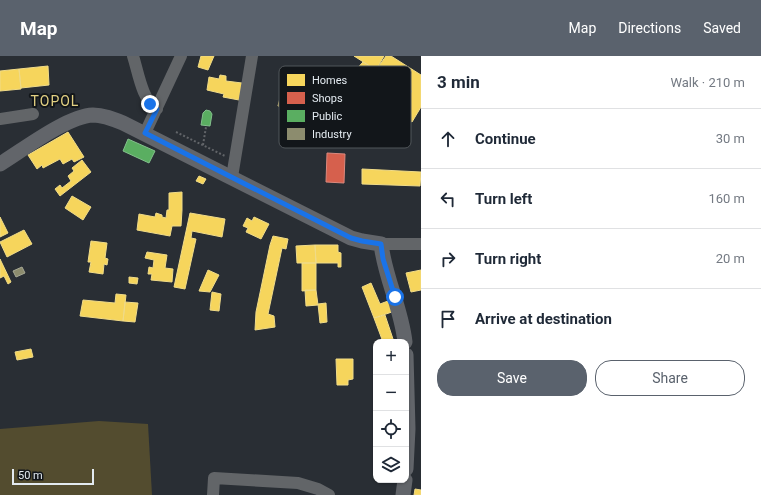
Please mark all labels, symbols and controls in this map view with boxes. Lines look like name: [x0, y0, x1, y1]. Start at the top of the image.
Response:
text: Map: [20, 17, 58, 40]
text: Map: [569, 20, 596, 36]
text: Directions: [618, 20, 681, 36]
text: Saved: [703, 20, 741, 36]
legend: [279, 66, 411, 148]
text: 3 min: [437, 72, 480, 92]
text: Homes: [312, 74, 348, 87]
text: Walk · 210 m: [670, 75, 745, 90]
text: Shops: [312, 92, 343, 105]
district label: TOPOL: [31, 93, 79, 109]
route end: [141, 95, 159, 113]
text: Public: [312, 110, 343, 123]
text: Industry: [312, 128, 352, 141]
icon: ahead: [437, 128, 459, 150]
text: Continue: [475, 130, 536, 148]
text: 30 m: [716, 131, 745, 146]
icon: left: [437, 188, 459, 210]
text: Turn left: [475, 190, 532, 208]
text: 160 m: [708, 191, 745, 206]
icon: right: [437, 248, 459, 270]
text: Turn right: [475, 250, 541, 268]
text: 20 m: [716, 251, 745, 266]
route start: [386, 288, 404, 306]
icon: arrive: [437, 308, 459, 330]
text: Arrive at destination: [475, 310, 612, 328]
map controls: [373, 339, 409, 483]
button: +: [373, 339, 409, 375]
button: Save: [437, 360, 587, 396]
button: Share: [595, 360, 745, 396]
button: −: [373, 375, 409, 411]
button: locate: [373, 411, 409, 447]
button: layers: [373, 447, 409, 483]
scale bar: [12, 467, 94, 486]
text: 50 m: [18, 469, 43, 482]

